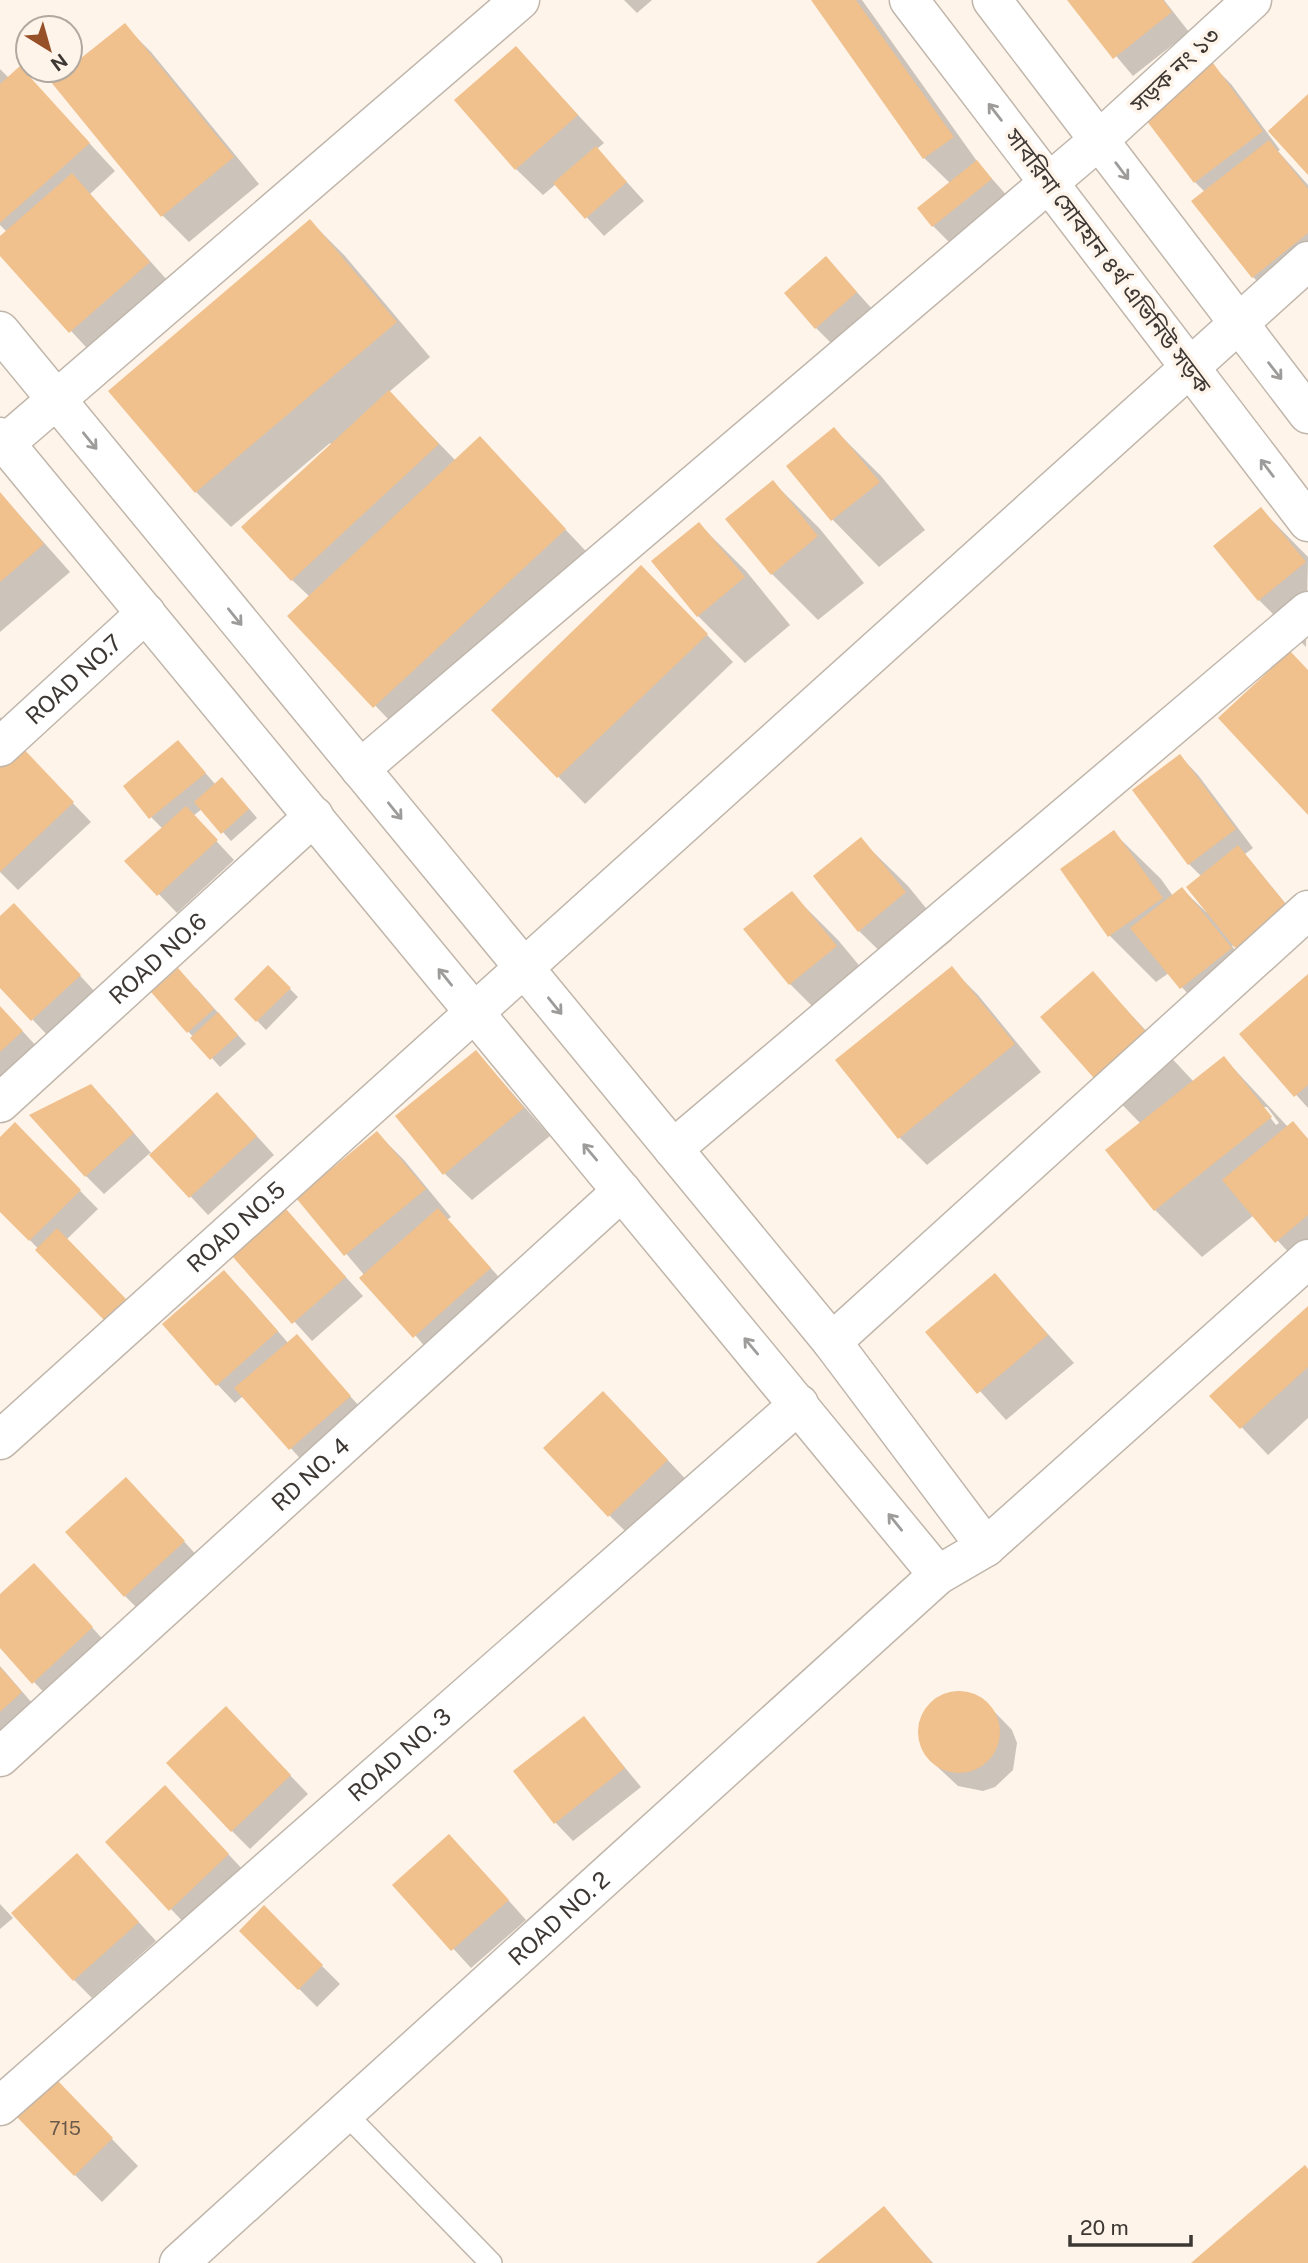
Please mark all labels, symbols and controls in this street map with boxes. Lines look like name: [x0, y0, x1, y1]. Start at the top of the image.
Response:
north arrow: [14, 14, 84, 84]
street label: সড়ক নং ১৩: [1124, 21, 1225, 118]
text: N: [47, 49, 72, 76]
one-way arrow: [987, 103, 1002, 122]
street label: সাবরিনা সোবহান ৪র্থ এভিনিউ সড়ক: [999, 122, 1217, 399]
one-way arrow: [1115, 161, 1130, 180]
one-way arrow: [1268, 362, 1283, 380]
one-way arrow: [82, 431, 98, 449]
one-way arrow: [1259, 459, 1274, 478]
one-way arrow: [227, 607, 242, 625]
street label: ROAD NO.7: [20, 628, 127, 730]
one-way arrow: [387, 802, 403, 820]
street label: ROAD NO.6: [103, 907, 212, 1009]
one-way arrow: [437, 968, 453, 986]
one-way arrow: [547, 996, 563, 1014]
one-way arrow: [582, 1144, 598, 1162]
street label: ROAD NO.5: [181, 1176, 290, 1278]
one-way arrow: [743, 1338, 759, 1356]
street label: RD NO. 4: [266, 1432, 355, 1516]
one-way arrow: [887, 1514, 903, 1532]
street label: ROAD NO. 3: [342, 1702, 456, 1807]
street label: ROAD NO. 2: [503, 1865, 615, 1971]
house number: 715: [49, 2117, 81, 2139]
scale bar: [1070, 2204, 1191, 2248]
text: 20 m: [1080, 2215, 1129, 2240]

